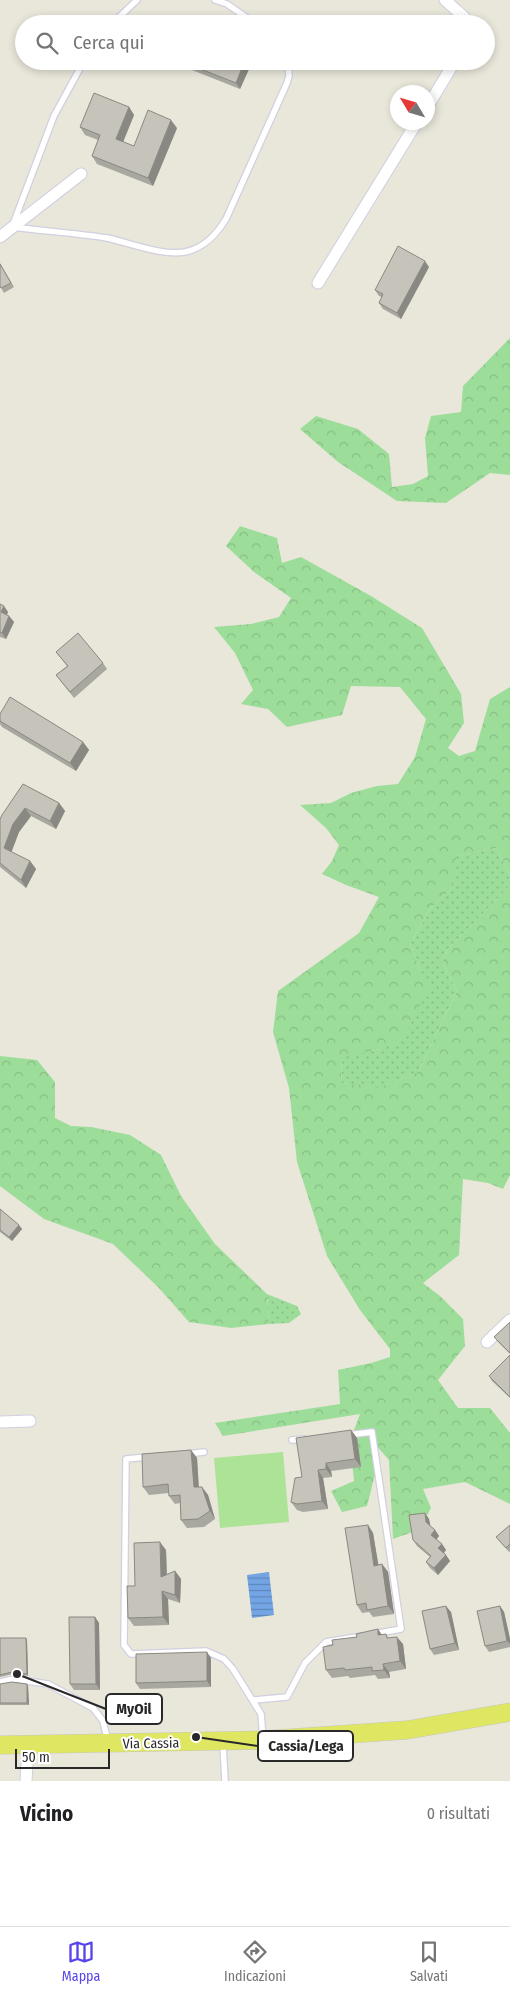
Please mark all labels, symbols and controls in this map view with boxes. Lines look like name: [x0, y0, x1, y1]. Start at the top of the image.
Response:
search box: [15, 15, 495, 70]
icon: search: [33, 29, 61, 57]
text: Cerca qui: [73, 31, 144, 54]
north arrow: [390, 85, 435, 130]
callout: MyOil: [106, 1694, 162, 1724]
text: MyOil: [116, 1700, 153, 1718]
callout: Cassia/Lega: [258, 1731, 353, 1761]
street label: Via Cassia: [122, 1735, 180, 1752]
text: Cassia/Lega: [268, 1737, 344, 1755]
scale bar: [15, 1746, 110, 1769]
text: 50 m: [22, 1749, 50, 1766]
text: Vicino: [20, 1801, 73, 1827]
text: 0 risultati: [427, 1804, 490, 1823]
tab: Mappa: [62, 1938, 100, 1985]
tab: Indicazioni: [224, 1938, 286, 1985]
tab: Salvati: [410, 1938, 448, 1985]

